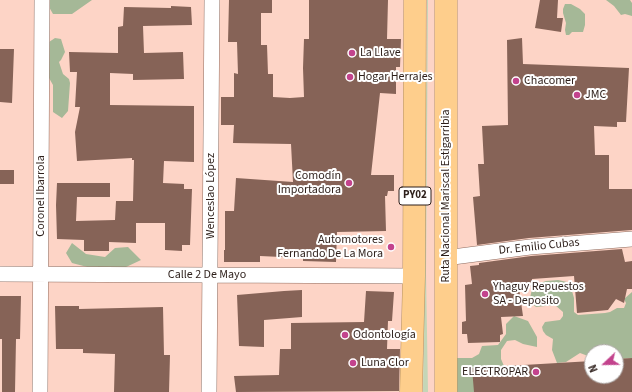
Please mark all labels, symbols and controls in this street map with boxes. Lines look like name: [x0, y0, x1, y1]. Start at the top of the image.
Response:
place label: La Llave: [360, 46, 401, 60]
marker: La Llave: [347, 48, 357, 58]
place label: Hogar Herrajes: [358, 70, 433, 84]
marker: Hogar Herrajes: [345, 72, 355, 82]
place label: Chacomer: [524, 74, 575, 88]
marker: Chacomer: [511, 76, 521, 86]
place label: JMC: [585, 88, 606, 102]
marker: JMC: [572, 90, 582, 100]
street label: Ruta Nacional Mariscal Estigarribia: [439, 109, 453, 283]
street label: Wenceslao López: [204, 153, 218, 239]
street label: Coronel Ibarrola: [34, 155, 48, 237]
place label: Comodín Importadora: [278, 169, 341, 197]
marker: Comodín Importadora: [344, 178, 354, 188]
road number: PY02: [399, 187, 431, 205]
place label: Automotores Fernando De La Mora: [277, 233, 383, 261]
street label: Dr. Emilio Cubas: [498, 236, 580, 258]
marker: Automotores Fernando De La Mora: [386, 242, 396, 252]
street label: Calle 2 De Mayo: [168, 268, 246, 282]
place label: Yhaguy Repuestos SA - Deposito: [493, 280, 584, 308]
marker: Yhaguy Repuestos SA - Deposito: [480, 289, 490, 299]
place label: Odontología: [353, 328, 416, 342]
marker: Odontología: [340, 330, 350, 340]
north arrow: [584, 344, 624, 384]
place label: Luna Clor: [361, 356, 409, 370]
marker: Luna Clor: [348, 358, 358, 368]
text: N: [585, 362, 602, 375]
place label: ELECTROPAR: [462, 365, 528, 379]
marker: ELECTROPAR: [531, 367, 541, 377]

